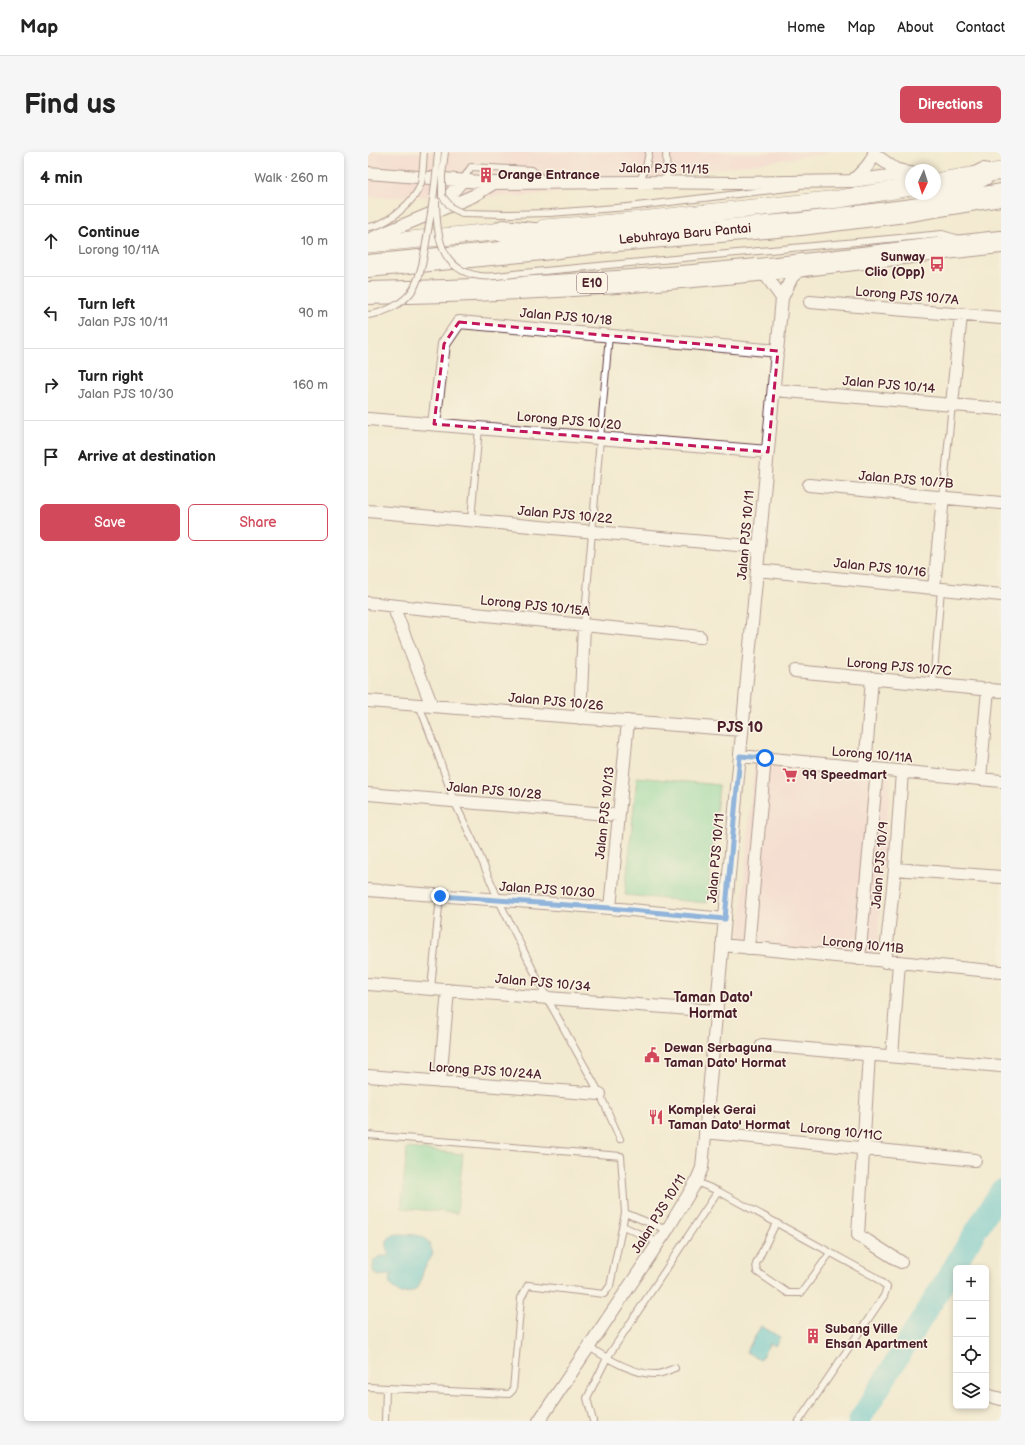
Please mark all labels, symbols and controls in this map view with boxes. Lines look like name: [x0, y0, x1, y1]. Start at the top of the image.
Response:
text: Map: [20, 16, 58, 39]
text: Home: [787, 19, 825, 36]
text: Map: [847, 19, 875, 36]
text: About: [897, 19, 934, 36]
text: Contact: [956, 19, 1005, 36]
button: Directions: [900, 86, 1001, 123]
text: Find us: [24, 88, 116, 121]
street label: Jalan PJS 11/15: [619, 160, 709, 178]
north arrow: [905, 164, 941, 200]
building icon: Orange Entrance: [477, 166, 495, 184]
place label: Orange Entrance: [498, 167, 600, 183]
text: 4 min: [40, 168, 83, 188]
text: Walk · 260 m: [254, 170, 328, 186]
street label: Lebuhraya Baru Pantai: [618, 220, 752, 248]
text: Continue: [78, 223, 140, 242]
icon: ahead: [40, 230, 62, 252]
text: 10 m: [301, 233, 328, 249]
text: Lorong 10/11A: [78, 242, 159, 258]
place label: Sunway Clio (Opp): [865, 249, 925, 280]
bus stop icon: Sunway Clio (Opp): [928, 255, 946, 273]
road number: E10: [577, 273, 607, 293]
street label: Lorong PJS 10/7A: [854, 283, 960, 309]
text: Turn left: [78, 295, 135, 314]
icon: left: [40, 302, 62, 324]
text: 90 m: [299, 305, 328, 321]
street label: Jalan PJS 10/18: [519, 305, 613, 329]
text: Jalan PJS 10/11: [78, 314, 168, 330]
text: Turn right: [78, 367, 143, 386]
street label: Jalan PJS 10/14: [842, 373, 936, 397]
icon: right: [40, 374, 62, 396]
text: 160 m: [293, 377, 328, 393]
text: Jalan PJS 10/30: [78, 386, 174, 402]
street label: Lorong PJS 10/20: [516, 408, 622, 434]
icon: arrive: [40, 446, 62, 468]
text: Arrive at destination: [78, 447, 216, 466]
street label: Jalan PJS 10/7B: [858, 468, 954, 492]
street label: Jalan PJS 10/11: [734, 489, 758, 581]
street label: Jalan PJS 10/22: [517, 503, 614, 527]
button: Save: [40, 504, 180, 541]
button: Share: [188, 504, 328, 541]
street label: Jalan PJS 10/16: [833, 555, 927, 581]
street label: Lorong PJS 10/15A: [479, 592, 591, 620]
street label: Lorong PJS 10/7C: [846, 654, 952, 680]
street label: Jalan PJS 10/26: [508, 690, 604, 714]
district label: PJS 10: [717, 718, 763, 737]
street label: Lorong 10/11A: [831, 743, 913, 767]
route start: [756, 749, 774, 767]
street label: Jalan PJS 10/13: [592, 766, 618, 860]
supermarket icon: 99 Speedmart: [781, 766, 799, 784]
place label: 99 Speedmart: [802, 767, 888, 783]
street label: Jalan PJS 10/28: [446, 779, 543, 803]
street label: Jalan PJS 10/11: [704, 812, 728, 904]
street label: Jalan PJS 10/9: [868, 821, 892, 909]
street label: Jalan PJS 10/30: [499, 879, 596, 901]
route end: [431, 887, 449, 905]
street label: Lorong 10/11B: [821, 933, 905, 957]
street label: Jalan PJS 10/34: [495, 971, 592, 995]
district label: Taman Dato' Hormat: [673, 989, 753, 1022]
place label: Dewan Serbaguna Taman Dato' Hormat: [664, 1040, 787, 1071]
public building icon: Dewan Serbaguna Taman Dato' Hormat: [643, 1046, 661, 1064]
street label: Lorong PJS 10/24A: [428, 1059, 542, 1083]
place label: Komplek Gerai Taman Dato' Hormat: [668, 1102, 791, 1133]
restaurant icon: Komplek Gerai Taman Dato' Hormat: [647, 1108, 665, 1126]
street label: Lorong 10/11C: [799, 1120, 883, 1144]
street label: Jalan PJS 10/11: [628, 1172, 690, 1256]
map controls: [953, 1265, 989, 1409]
button: +: [953, 1265, 989, 1301]
button: −: [953, 1301, 989, 1337]
place label: Subang Ville Ehsan Apartment: [825, 1321, 928, 1352]
building icon: Subang Ville Ehsan Apartment: [804, 1327, 822, 1345]
button: locate: [953, 1337, 989, 1373]
button: layers: [953, 1373, 989, 1409]

